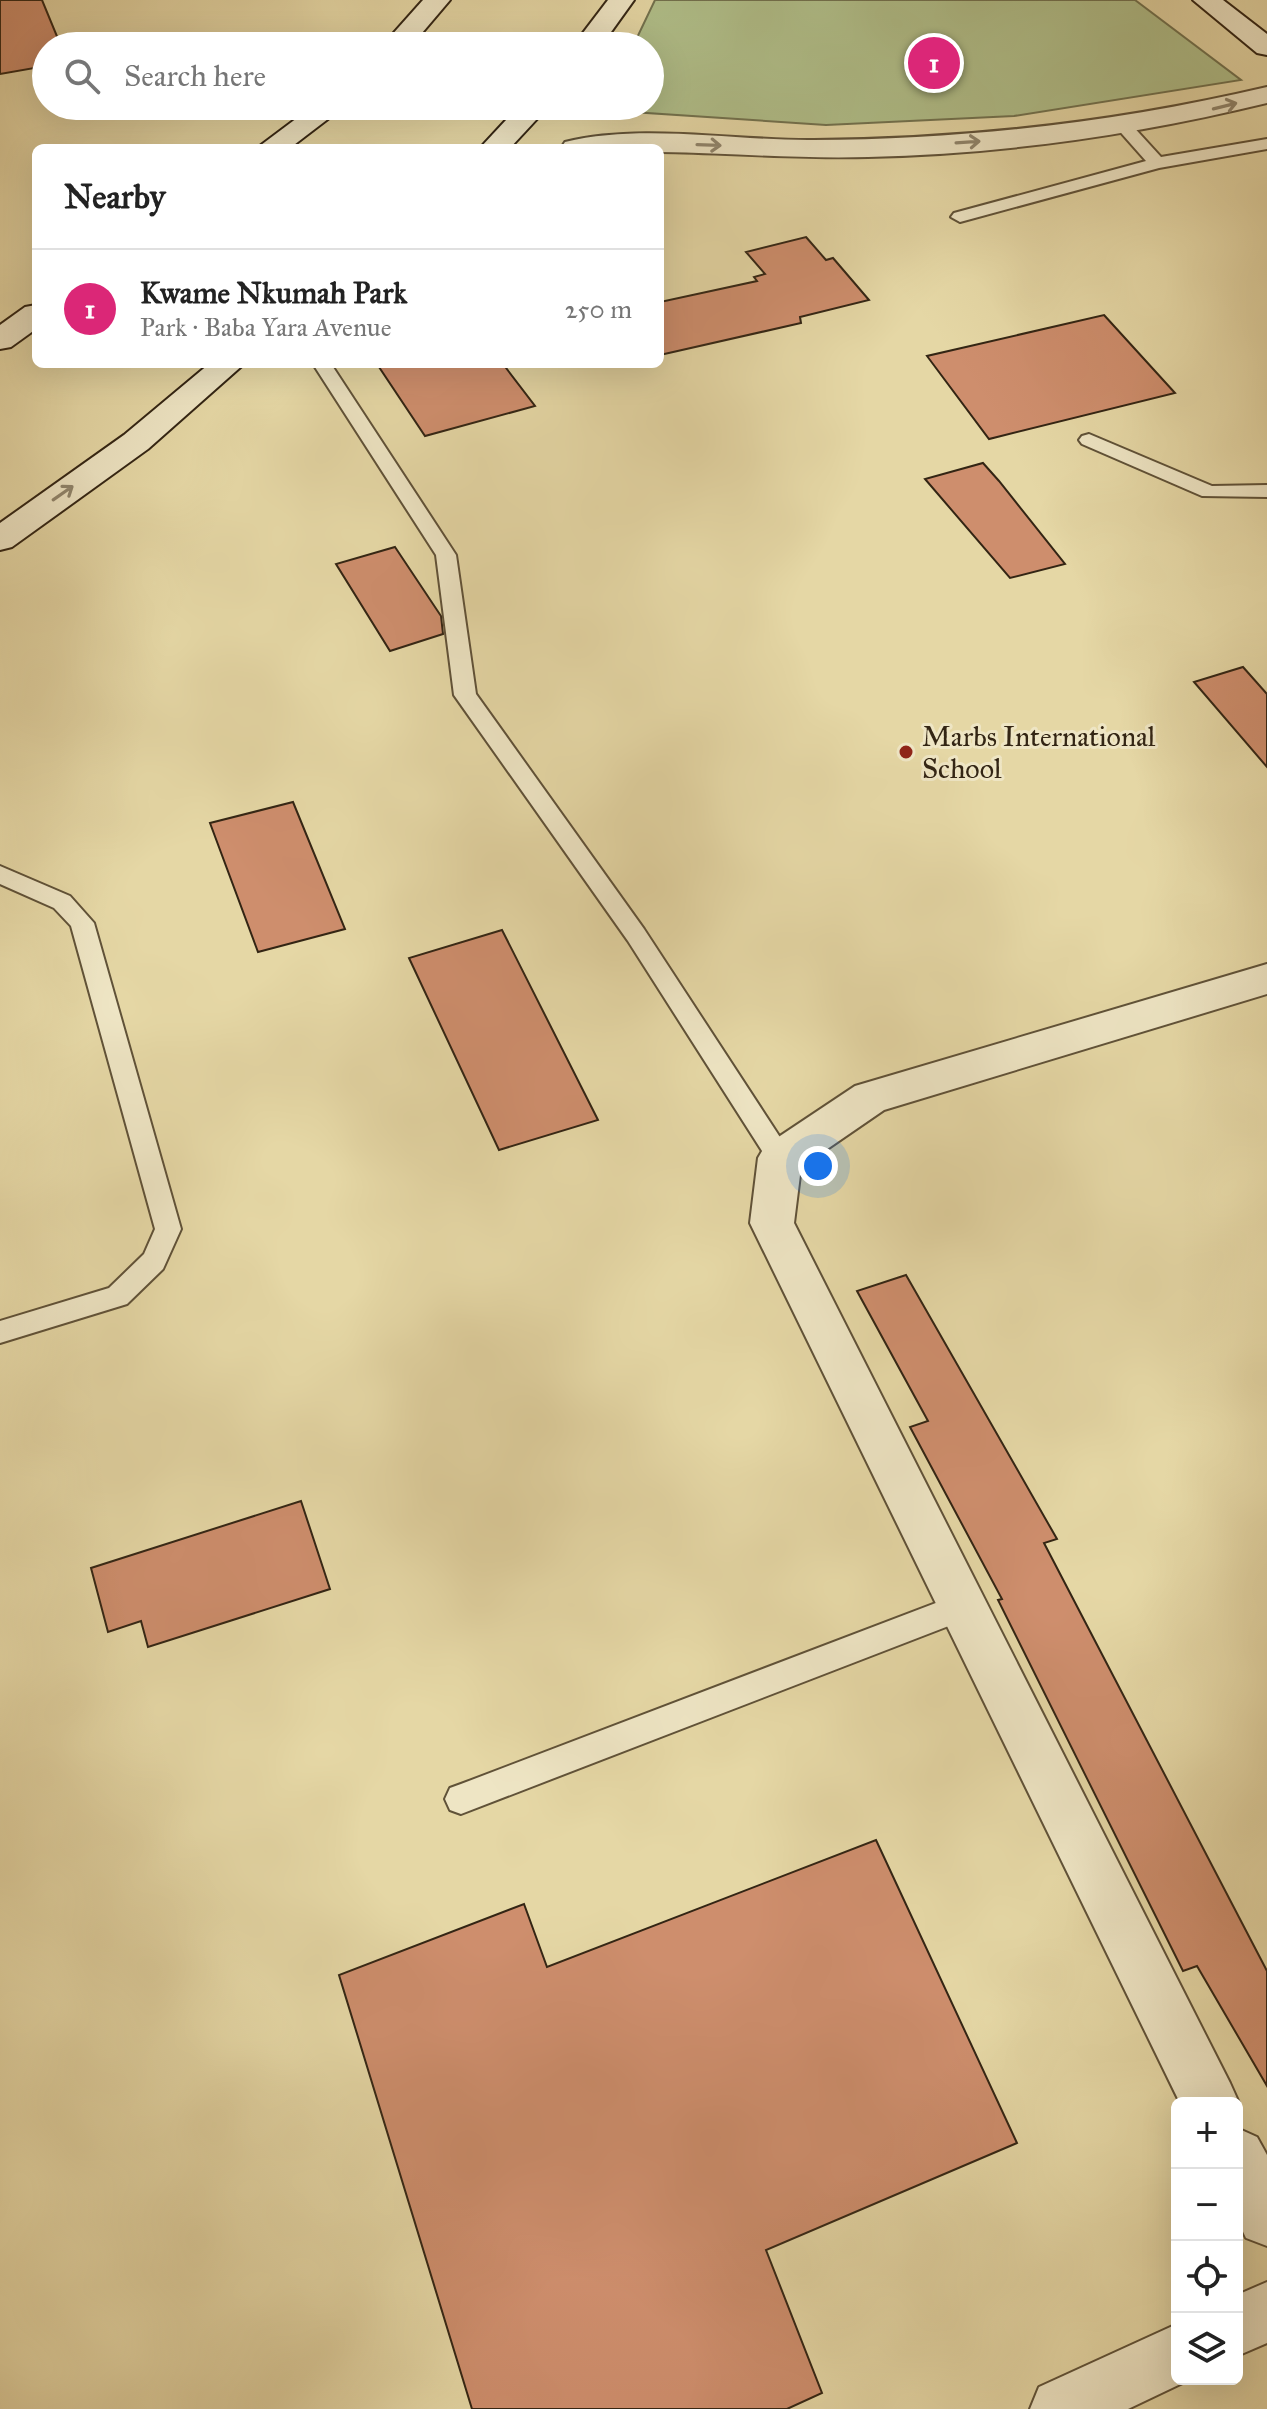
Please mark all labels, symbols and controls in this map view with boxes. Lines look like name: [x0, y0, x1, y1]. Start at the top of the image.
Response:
search box: [32, 32, 664, 120]
pin: 1: [908, 33, 960, 93]
icon: search: [60, 54, 104, 98]
text: Search here: [124, 58, 266, 94]
one-way arrow: [1212, 97, 1238, 112]
one-way arrow: [954, 135, 981, 150]
one-way arrow: [695, 138, 722, 153]
text: Nearby: [64, 176, 166, 217]
text: Kwame Nkumah Park: [140, 275, 407, 311]
text: 1: [85, 293, 95, 325]
text: 250 m: [565, 293, 632, 325]
text: Park · Baba Yara Avenue: [140, 311, 392, 343]
one-way arrow: [52, 485, 73, 502]
place label: Marbs International School: [922, 719, 1156, 786]
marker: Marbs International School: [897, 743, 915, 761]
your location: [798, 1146, 838, 1186]
map controls: [1171, 2097, 1243, 2385]
button: +: [1171, 2097, 1243, 2169]
button: −: [1171, 2169, 1243, 2241]
button: locate: [1171, 2241, 1243, 2313]
button: layers: [1171, 2313, 1243, 2385]

